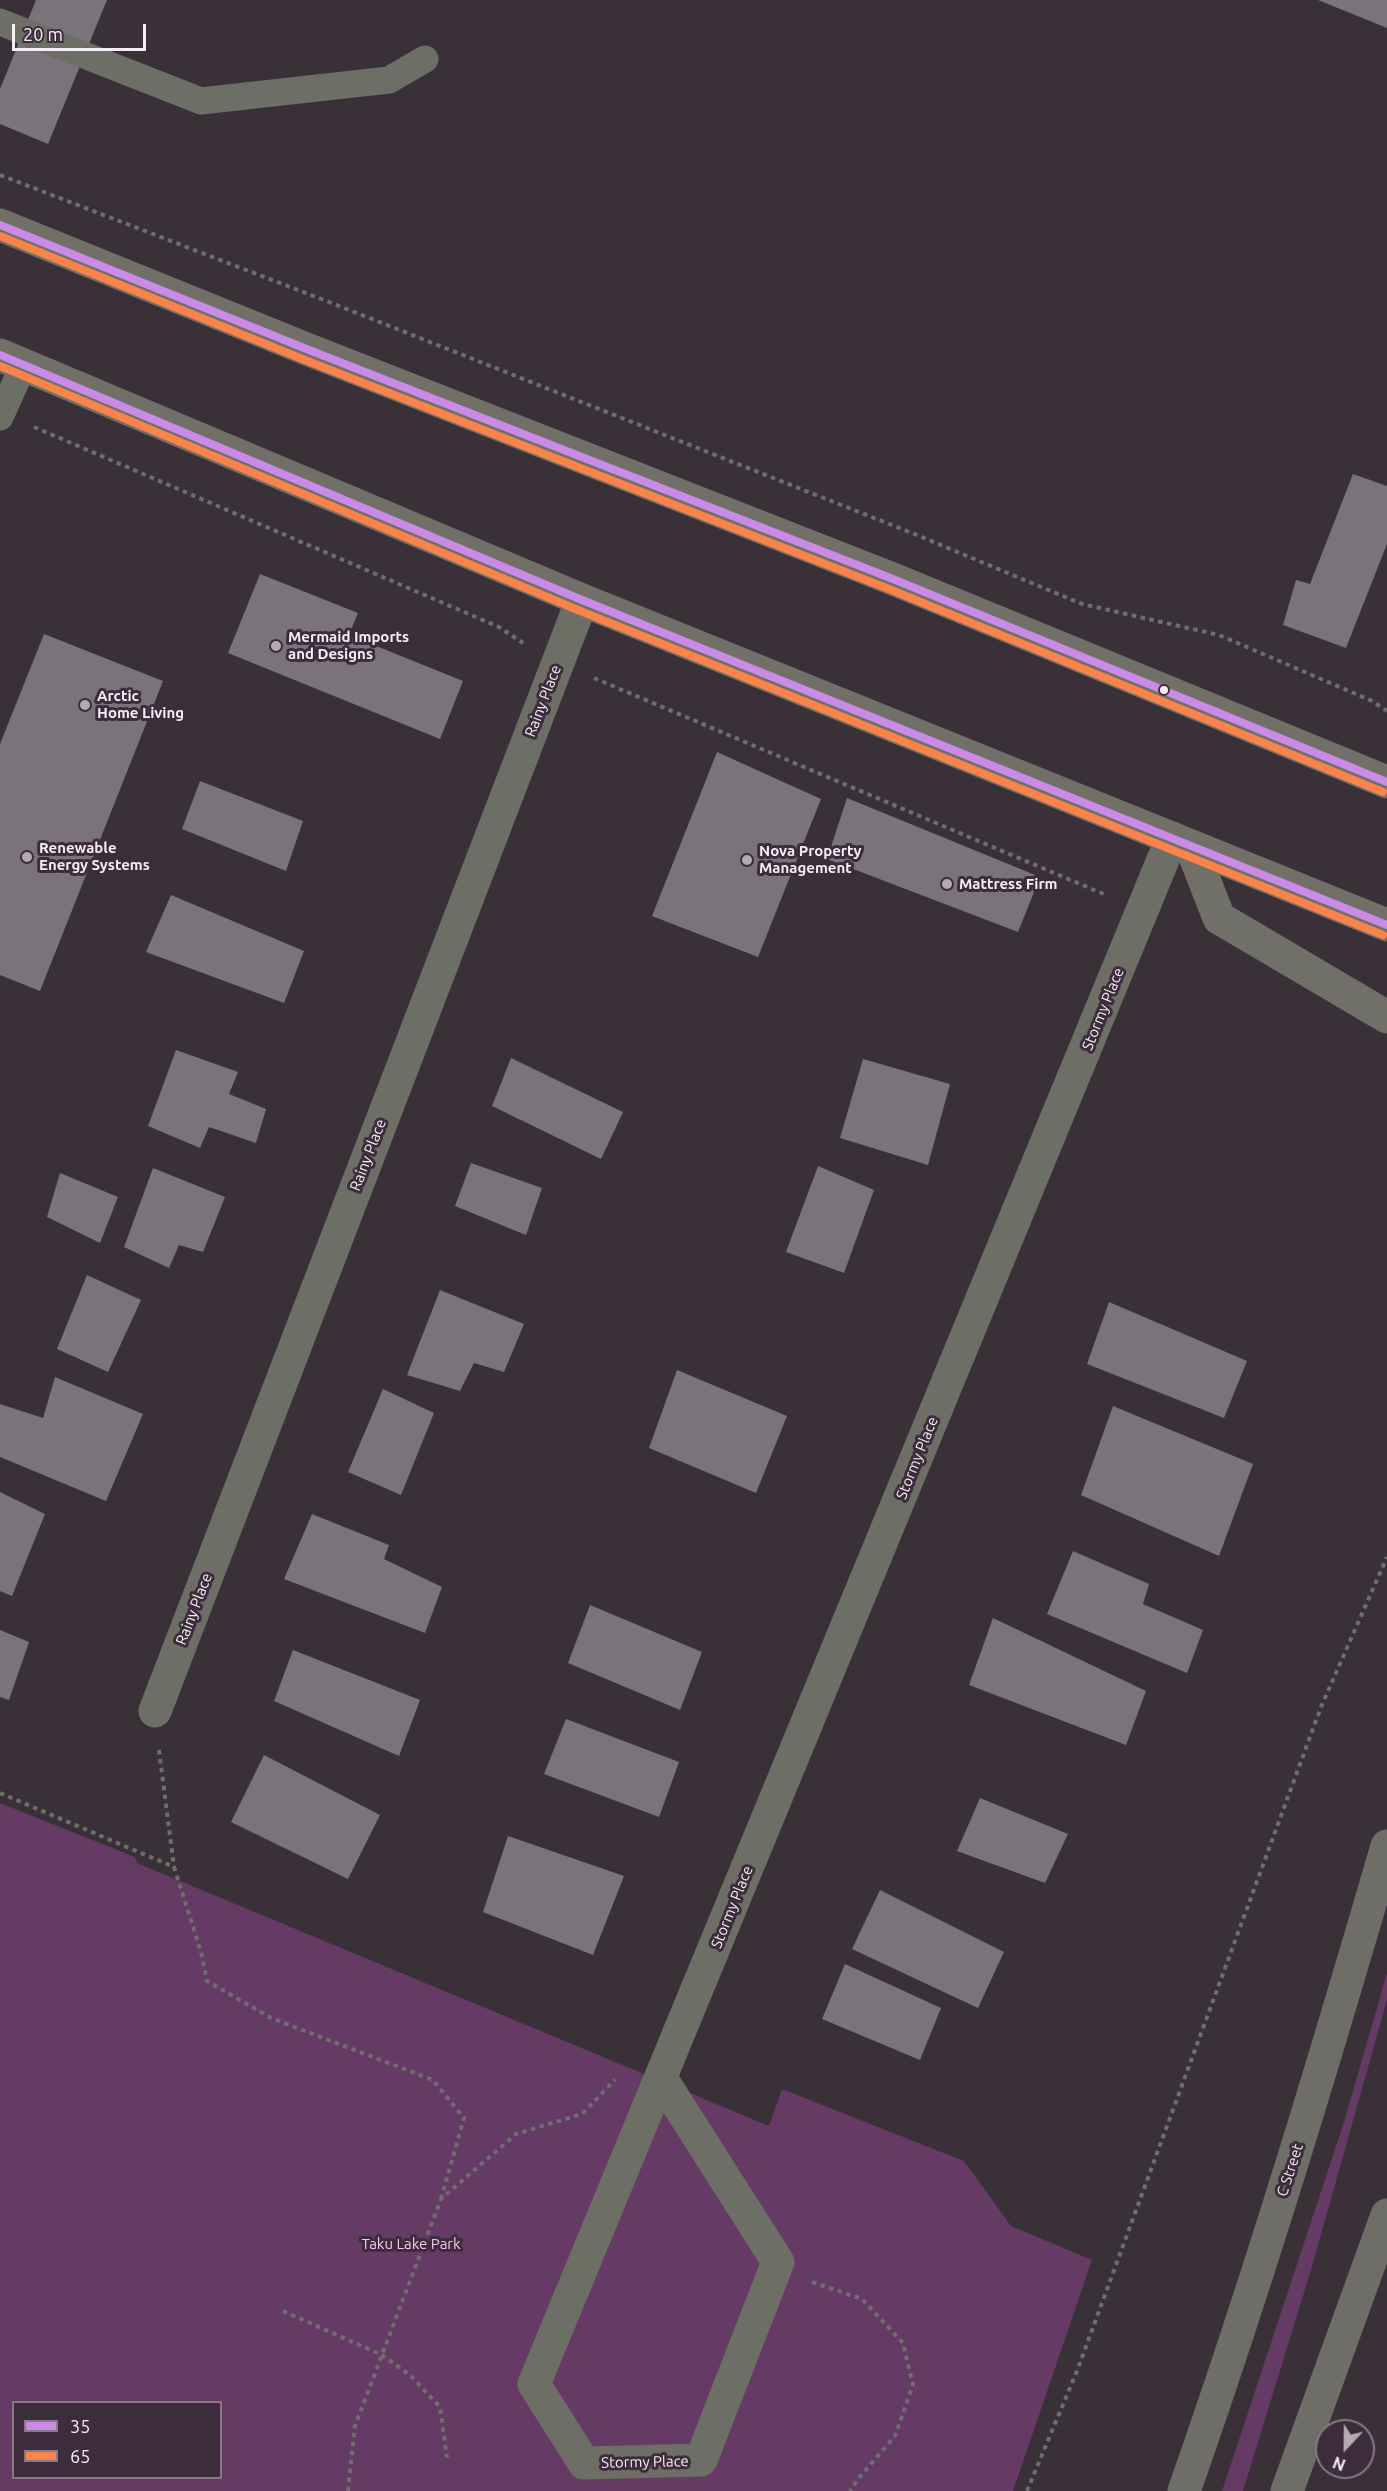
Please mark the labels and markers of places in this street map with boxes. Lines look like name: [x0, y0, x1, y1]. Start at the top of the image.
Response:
place label: Mermaid Imports and Designs: [288, 628, 409, 663]
marker: Mermaid Imports and Designs: [269, 639, 283, 653]
unlabelled marker: [1158, 684, 1170, 696]
place label: Arctic Home Living: [97, 687, 184, 722]
marker: Arctic Home Living: [78, 698, 92, 712]
place label: Renewable Energy Systems: [39, 839, 150, 874]
place label: Nova Property Management: [759, 842, 862, 877]
marker: Renewable Energy Systems: [20, 850, 34, 864]
marker: Nova Property Management: [740, 853, 754, 867]
place label: Mattress Firm: [959, 875, 1058, 893]
marker: Mattress Firm: [940, 877, 954, 891]

